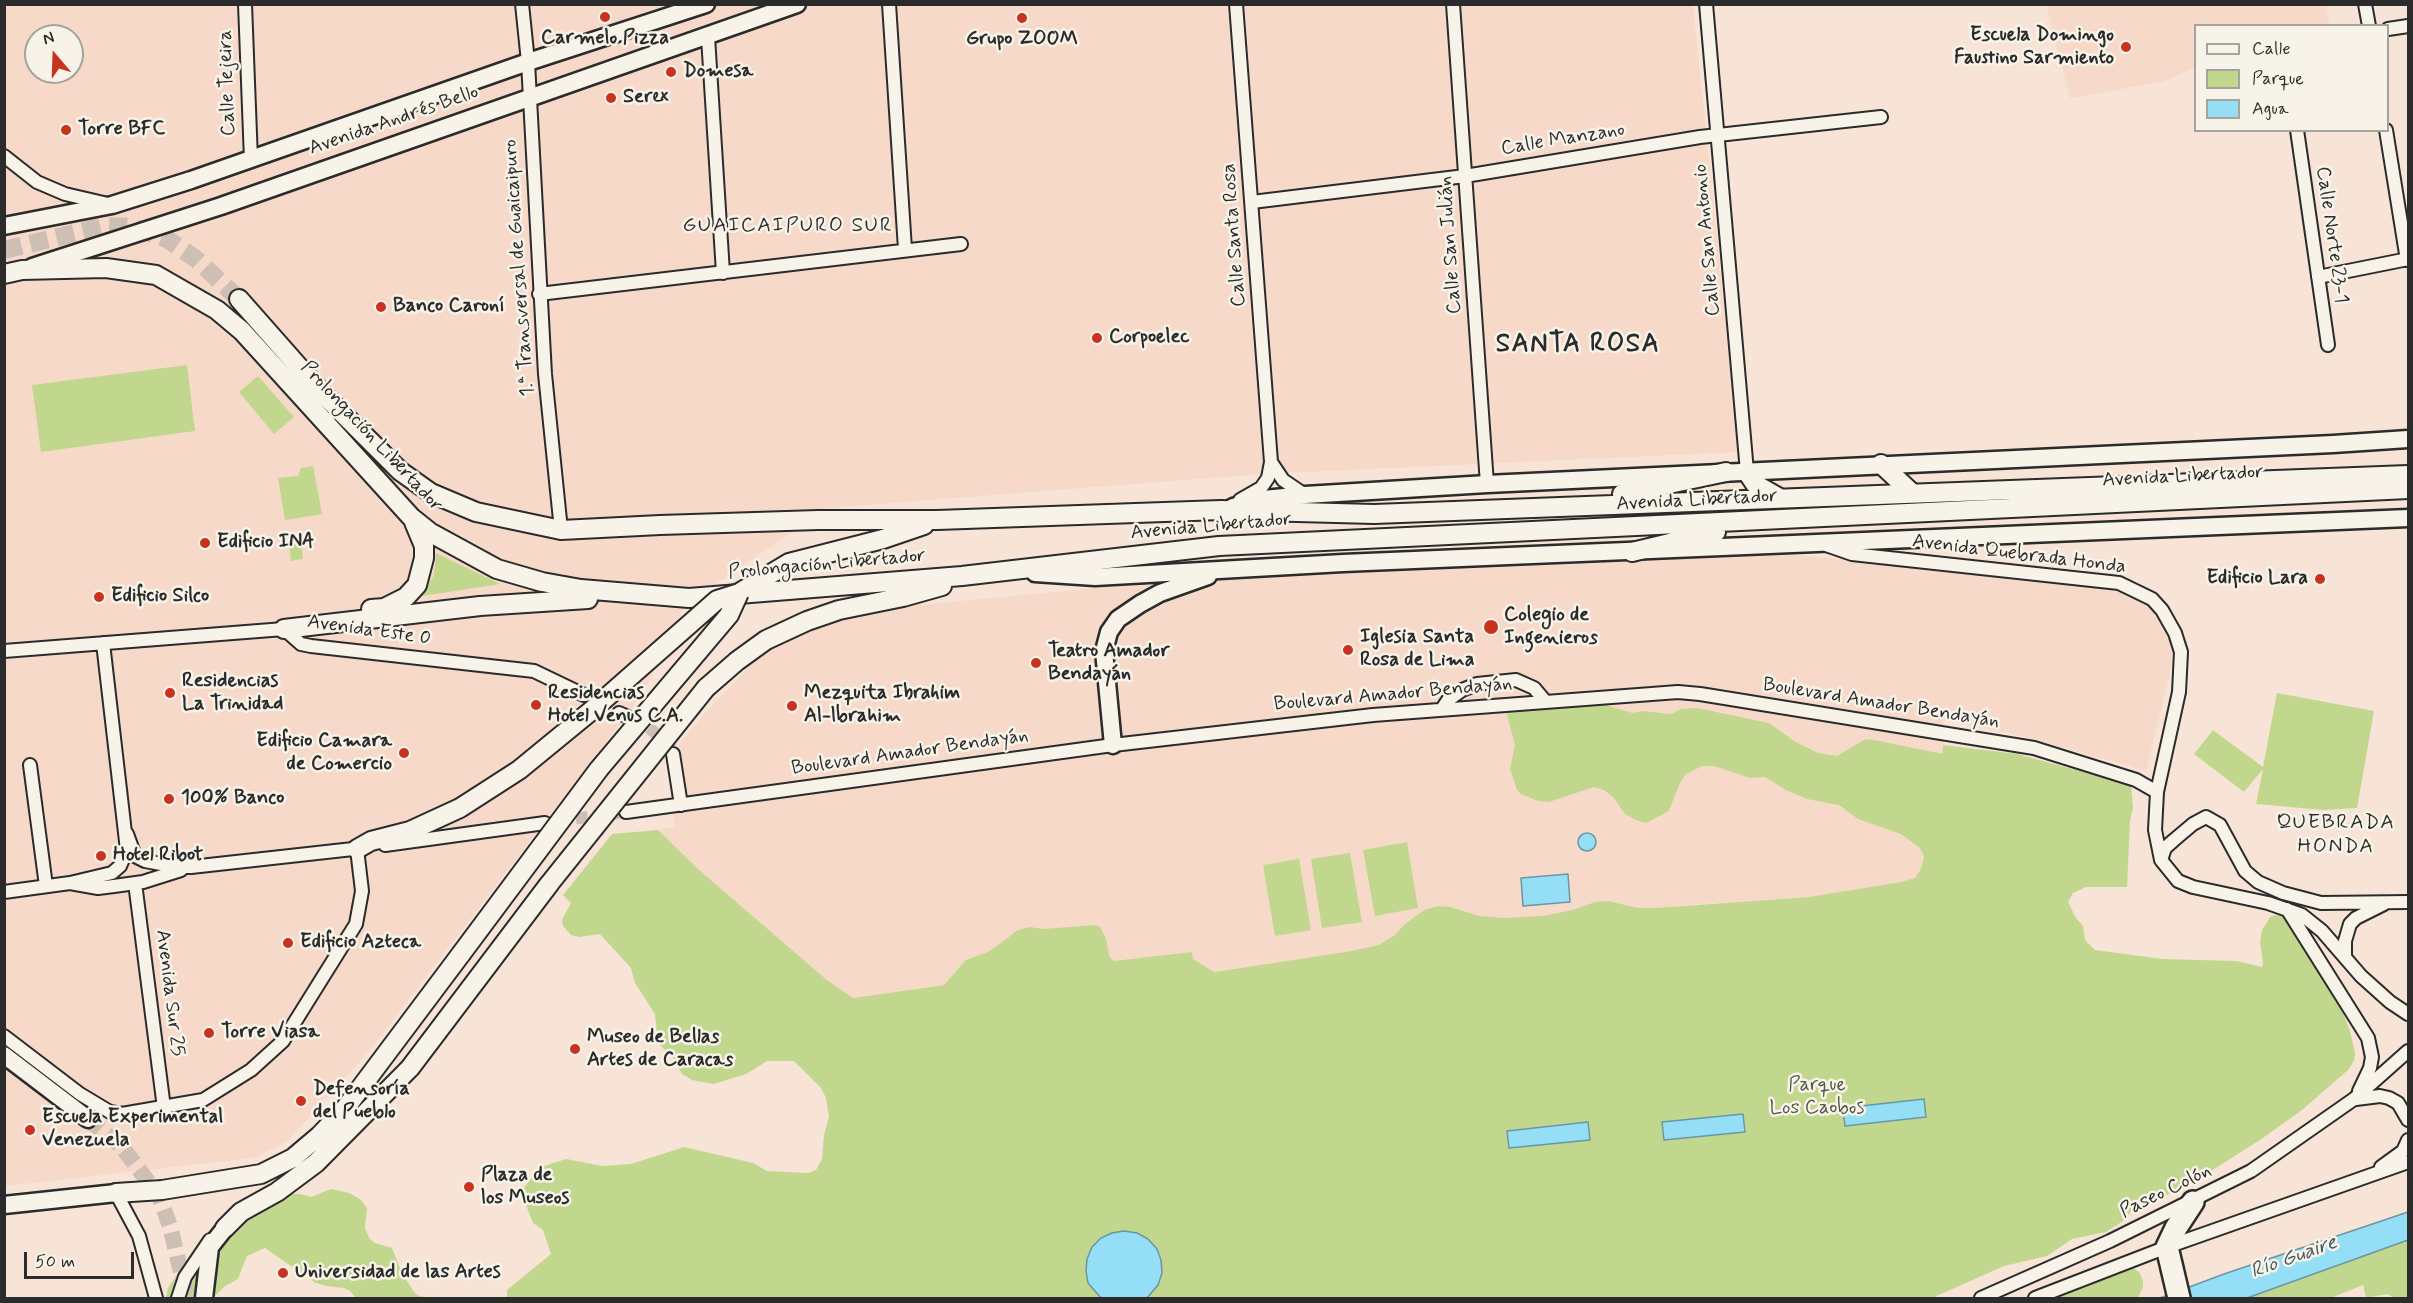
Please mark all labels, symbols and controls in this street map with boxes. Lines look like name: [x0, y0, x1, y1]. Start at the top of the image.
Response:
marker: Carmelo Pizza: [598, 10, 612, 24]
marker: Grupo ZOOM: [1015, 11, 1029, 25]
north arrow: [24, 24, 84, 84]
place label: Escuela Domingo Faustino Sarmiento: [1954, 24, 2114, 71]
legend: [2194, 24, 2389, 132]
text: N: [40, 27, 57, 50]
place label: Carmelo Pizza: [541, 27, 669, 51]
place label: Grupo ZOOM: [966, 28, 1078, 52]
street label: Calle Tejeira: [214, 29, 242, 137]
text: Calle: [2252, 37, 2291, 61]
marker: Escuela Domingo Faustino Sarmiento: [2119, 40, 2133, 54]
place label: Domesa: [683, 60, 753, 84]
marker: Domesa: [664, 65, 678, 79]
text: Parque: [2252, 67, 2304, 91]
street label: Avenida Andrés Bello: [306, 81, 482, 161]
place label: Serex: [623, 86, 668, 110]
marker: Serex: [604, 91, 618, 105]
text: Agua: [2252, 97, 2289, 121]
place label: Torre BFC: [78, 118, 165, 142]
street label: Calle Manzano: [1499, 118, 1627, 162]
marker: Torre BFC: [59, 123, 73, 137]
street label: 1.ª Transversal de Guaicaipuro: [499, 139, 541, 397]
street label: Calle Santa Rosa: [1218, 162, 1252, 308]
street label: Calle San Antonio: [1689, 163, 1727, 317]
street label: Calle Norte 23-1: [2310, 165, 2352, 305]
street label: Calle San Julián: [1434, 175, 1468, 315]
district label: GUAICAIPURO SUR: [684, 214, 892, 240]
place label: Banco Caroní: [393, 295, 505, 319]
marker: Banco Caroní: [374, 300, 388, 314]
place label: Corpoelec: [1109, 326, 1189, 350]
district label: SANTA ROSA: [1496, 330, 1660, 362]
marker: Corpoelec: [1090, 331, 1104, 345]
street label: Prolongación Libertador: [295, 356, 447, 518]
street label: Avenida Libertador: [2102, 461, 2264, 493]
street label: Avenida Libertador: [1616, 485, 1778, 517]
street label: Avenida Libertador: [1130, 508, 1292, 546]
street label: Avenida Quebrada Honda: [1911, 530, 2127, 580]
place label: Edificio INA: [217, 531, 314, 555]
marker: Edificio INA: [198, 536, 212, 550]
street label: Prolongación Libertador: [727, 544, 927, 586]
place label: Edificio Lara: [2206, 567, 2308, 591]
marker: Edificio Lara: [2313, 572, 2327, 586]
place label: Edificio Silco: [111, 585, 209, 609]
marker: Edificio Silco: [92, 590, 106, 604]
place label: Colegio de Ingenieros: [1504, 604, 1598, 651]
street label: Avenida Este 0: [306, 610, 432, 652]
marker: Colegio de Ingenieros: [1482, 618, 1500, 636]
place label: Iglesia Santa Rosa de Lima: [1360, 626, 1474, 673]
place label: Teatro Amador Bendayán: [1048, 640, 1170, 687]
marker: Iglesia Santa Rosa de Lima: [1341, 643, 1355, 657]
marker: Teatro Amador Bendayán: [1029, 656, 1043, 670]
place label: Residencias La Trinidad: [182, 670, 283, 717]
street label: Boulevard Amador Bendayán: [1273, 673, 1513, 717]
street label: Boulevard Amador Bendayán: [1761, 673, 2001, 735]
place label: Residencias Hotel Venus C.A.: [548, 682, 683, 729]
place label: Mezquita Ibrahim Al-lbrahim: [804, 682, 960, 729]
marker: Residencias La Trinidad: [163, 686, 177, 700]
marker: Residencias Hotel Venus C.A.: [529, 698, 543, 712]
marker: Mezquita Ibrahim Al-lbrahim: [785, 699, 799, 713]
street label: Boulevard Amador Bendayán: [790, 724, 1030, 782]
place label: Edificio Camara de Comercio: [256, 730, 392, 777]
marker: Edificio Camara de Comercio: [397, 746, 411, 760]
place label: 100% Banco: [181, 787, 284, 811]
marker: 100% Banco: [162, 792, 176, 806]
district label: QUEBRADA HONDA: [2274, 811, 2398, 861]
place label: Hotel Ribot: [113, 844, 203, 868]
marker: Hotel Ribot: [94, 849, 108, 863]
street label: Avenida Sur 25: [149, 928, 189, 1058]
place label: Edificio Azteca: [300, 931, 421, 955]
marker: Edificio Azteca: [281, 936, 295, 950]
place label: Torre Viasa: [221, 1021, 319, 1045]
marker: Torre Viasa: [202, 1026, 216, 1040]
place label: Museo de Bellas Artes de Caracas: [587, 1026, 733, 1073]
marker: Museo de Bellas Artes de Caracas: [568, 1042, 582, 1056]
park label: Parque Los Caobos: [1770, 1074, 1864, 1121]
place label: Defensoría del Pueblo: [313, 1078, 410, 1125]
marker: Defensoría del Pueblo: [294, 1094, 308, 1108]
place label: Escuela Experimental Venezuela: [42, 1106, 223, 1153]
marker: Escuela Experimental Venezuela: [23, 1123, 37, 1137]
street label: Paseo Colón: [2116, 1160, 2216, 1224]
place label: Plaza de los Museos: [481, 1164, 569, 1211]
marker: Plaza de los Museos: [462, 1180, 476, 1194]
water label: Río Guaire: [2247, 1231, 2341, 1285]
scale bar: [27, 1240, 136, 1278]
text: 50 m: [35, 1250, 75, 1274]
place label: Universidad de las Artes: [295, 1261, 501, 1285]
marker: Universidad de las Artes: [276, 1266, 290, 1280]

